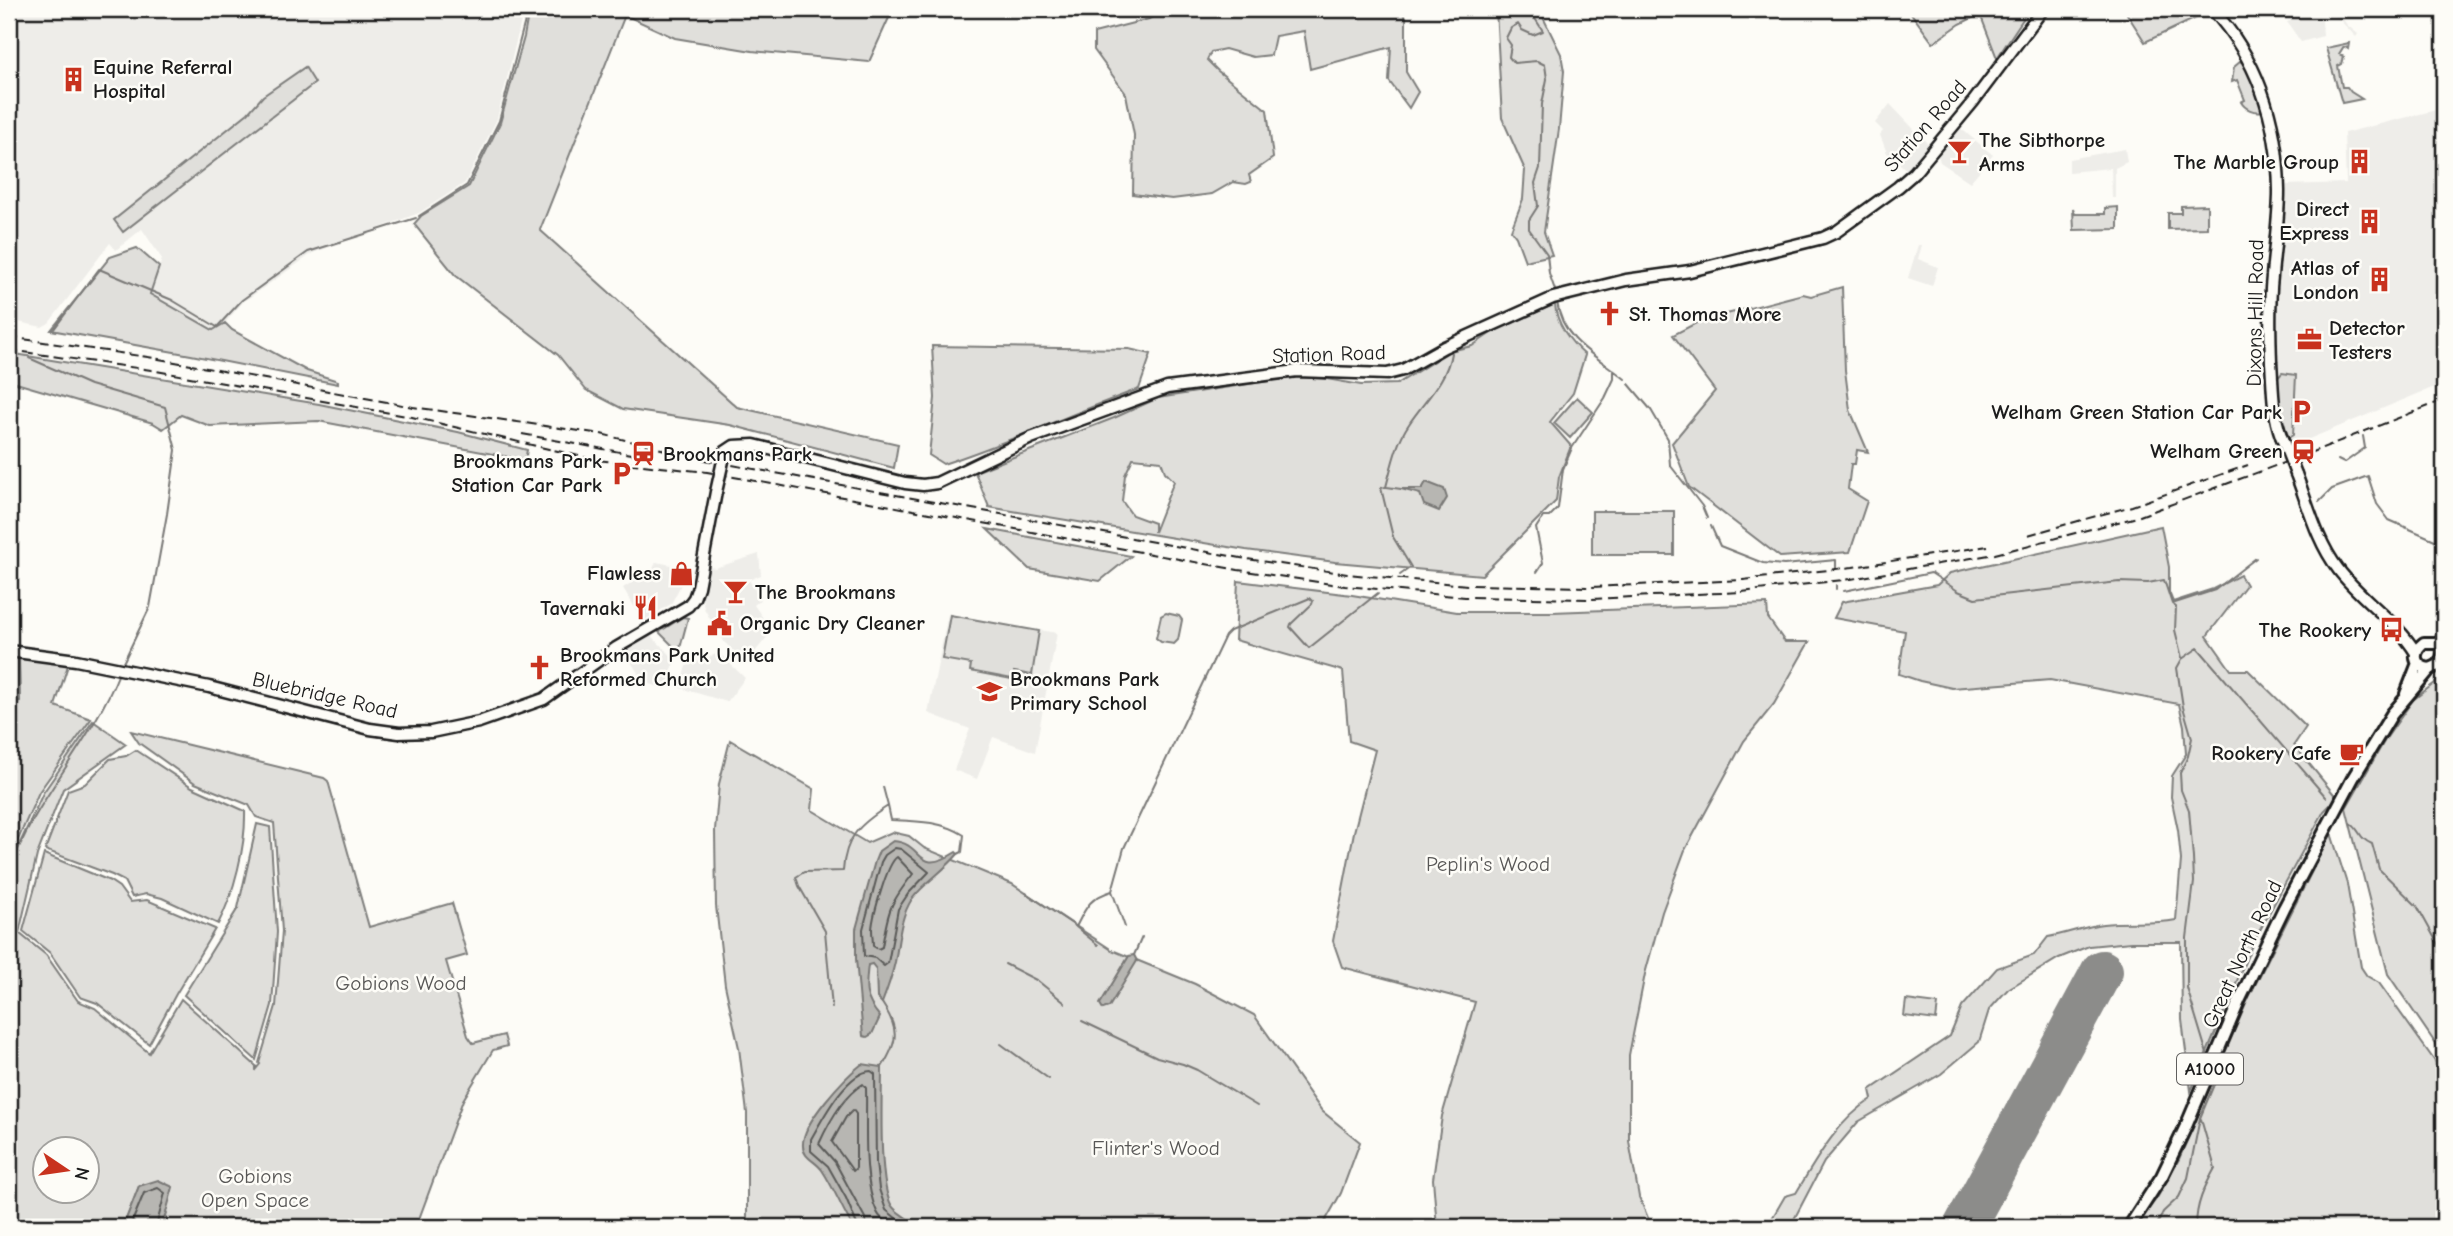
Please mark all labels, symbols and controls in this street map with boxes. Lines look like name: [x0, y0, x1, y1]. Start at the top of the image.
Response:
place label: Equine Referral Hospital: [93, 55, 232, 103]
building icon: Equine Referral Hospital: [59, 65, 87, 93]
street label: Station Road: [1879, 75, 1971, 177]
place label: The Sibthorpe Arms: [1979, 128, 2105, 176]
bar icon: The Sibthorpe Arms: [1945, 138, 1973, 166]
building icon: The Marble Group: [2345, 148, 2373, 176]
place label: The Marble Group: [2174, 150, 2339, 174]
place label: Direct Express: [2279, 197, 2350, 245]
building icon: Direct Express: [2355, 207, 2383, 235]
street label: Dixons Hill Road: [2242, 239, 2268, 387]
place label: Atlas of London: [2291, 256, 2360, 304]
building icon: Atlas of London: [2365, 266, 2393, 294]
church icon: St. Thomas More: [1595, 300, 1623, 328]
place label: St. Thomas More: [1629, 302, 1781, 326]
place label: Detector Testers: [2329, 316, 2405, 364]
office icon: Detector Testers: [2295, 326, 2323, 354]
street label: Station Road: [1272, 340, 1386, 368]
parking icon: Welham Green Station Car Park: [2288, 398, 2316, 426]
place label: Welham Green Station Car Park: [1991, 400, 2283, 424]
station icon: Welham Green: [2289, 437, 2317, 465]
place label: Welham Green: [2150, 439, 2283, 463]
station icon: Brookmans Park: [629, 440, 657, 468]
place label: Brookmans Park: [663, 442, 813, 466]
place label: Brookmans Park Station Car Park: [452, 449, 603, 497]
parking icon: Brookmans Park Station Car Park: [608, 459, 636, 487]
shop icon: Flawless: [667, 559, 695, 587]
place label: Flawless: [587, 561, 661, 585]
bar icon: The Brookmans: [721, 578, 749, 606]
place label: The Brookmans: [755, 580, 896, 604]
restaurant icon: Tavernaki: [631, 594, 659, 622]
place label: Tavernaki: [540, 596, 625, 620]
public building icon: Organic Dry Cleaner: [706, 609, 734, 637]
place label: Organic Dry Cleaner: [740, 611, 925, 635]
bus stop icon: The Rookery: [2377, 616, 2405, 644]
place label: The Rookery: [2259, 618, 2371, 642]
place label: Brookmans Park United Reformed Church: [560, 643, 775, 691]
church icon: Brookmans Park United Reformed Church: [526, 653, 554, 681]
street label: Bluebridge Road: [250, 667, 400, 723]
place label: Brookmans Park Primary School: [1010, 667, 1160, 715]
school or university icon: Brookmans Park Primary School: [976, 677, 1004, 705]
cafe icon: Rookery Cafe: [2337, 739, 2365, 767]
place label: Rookery Cafe: [2211, 741, 2331, 765]
park label: Peplin's Wood: [1426, 852, 1550, 876]
street label: Great North Road: [2197, 876, 2287, 1032]
park label: Gobions Wood: [335, 971, 467, 995]
road number: A1000: [2177, 1054, 2243, 1084]
north arrow: [32, 1134, 102, 1204]
park label: Flinter's Wood: [1092, 1136, 1220, 1160]
park label: Gobions Open Space: [201, 1164, 309, 1212]
text: N: [69, 1165, 94, 1182]

